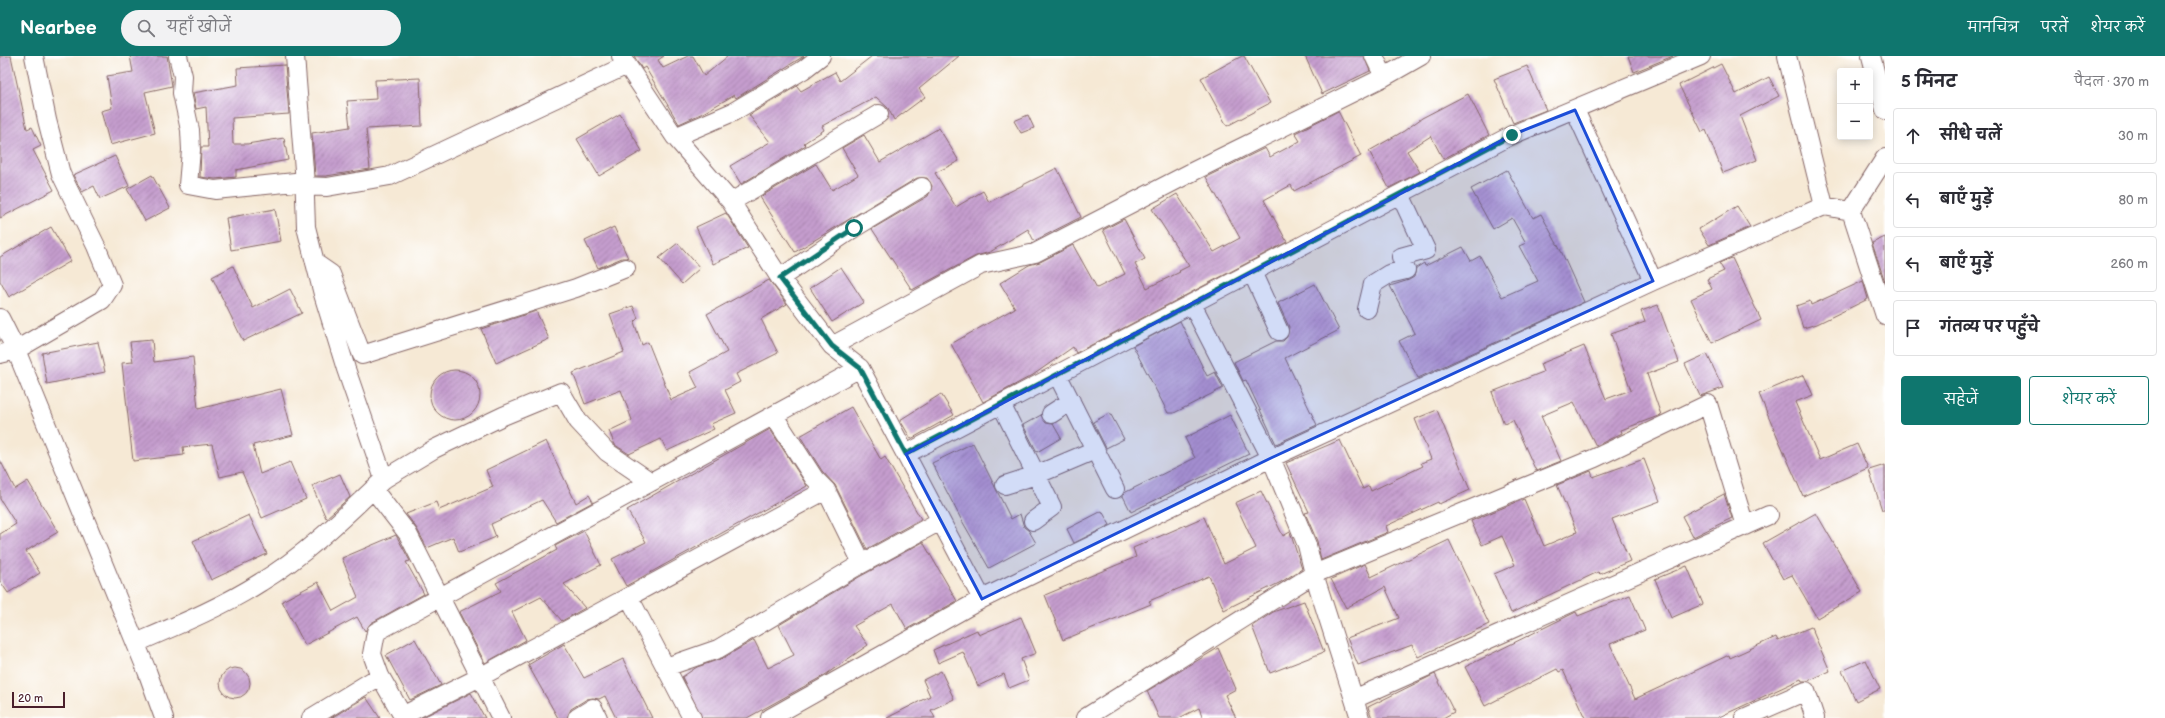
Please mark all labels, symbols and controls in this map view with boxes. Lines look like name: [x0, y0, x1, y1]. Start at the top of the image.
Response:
search box: [121, 10, 401, 46]
text: Nearbee: [20, 17, 97, 40]
icon: search: [135, 17, 157, 39]
text: यहाँ खोजें: [167, 18, 231, 37]
text: मानचित्र: [1967, 19, 2019, 36]
text: परतें: [2041, 19, 2068, 36]
text: शेयर करें: [2090, 19, 2145, 36]
map controls: [1837, 68, 1873, 140]
button: +: [1837, 68, 1873, 104]
text: 5 मिनट: [1901, 72, 1957, 92]
text: पैदल · 370 m: [2074, 74, 2149, 90]
button: −: [1837, 104, 1873, 140]
icon: ahead: [1902, 125, 1924, 147]
route end: [1503, 126, 1521, 144]
text: सीधे चलें: [1940, 126, 2002, 145]
text: 30 m: [2118, 128, 2148, 144]
icon: left: [1902, 189, 1924, 211]
text: बाएँ मुड़ें: [1940, 190, 1993, 209]
text: 80 m: [2119, 192, 2148, 208]
route start: [845, 219, 863, 237]
icon: left: [1902, 253, 1924, 275]
text: बाएँ मुड़ें: [1940, 254, 1993, 273]
text: 260 m: [2110, 256, 2148, 272]
icon: arrive: [1902, 317, 1924, 339]
text: गंतव्य पर पहुँचे: [1940, 318, 2039, 337]
button: सहेजें: [1901, 376, 2021, 425]
button: शेयर करें: [2029, 376, 2149, 425]
scale bar: [12, 690, 65, 709]
text: 20 m: [18, 692, 43, 705]

